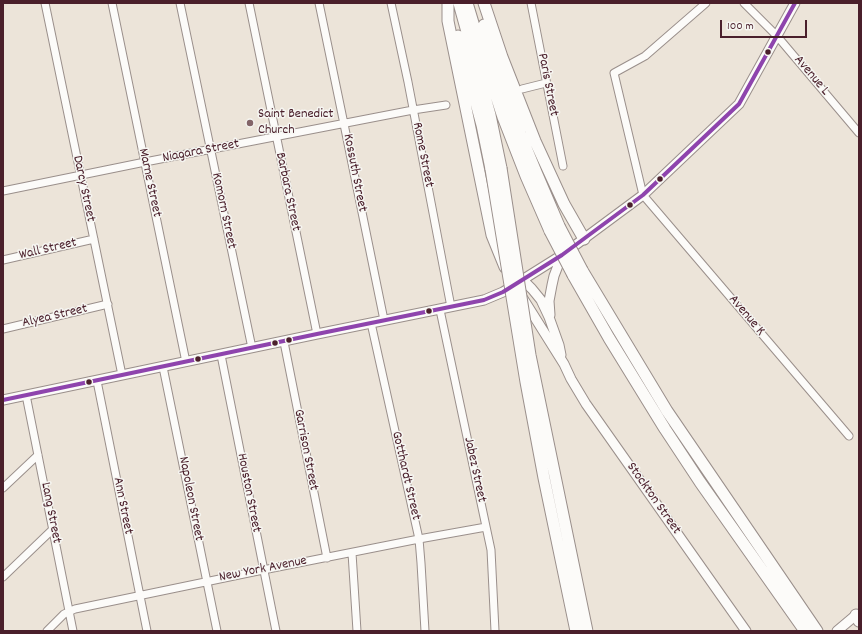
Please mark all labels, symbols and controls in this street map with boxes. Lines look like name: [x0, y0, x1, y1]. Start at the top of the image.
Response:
scale bar: [722, 12, 809, 38]
text: 100 m: [727, 18, 754, 35]
unlabelled marker: [763, 47, 773, 57]
street label: Paris Street: [533, 52, 561, 118]
street label: Avenue L: [789, 53, 833, 99]
place label: Saint Benedict Church: [258, 107, 333, 140]
marker: Saint Benedict Church: [245, 118, 255, 128]
street label: Rome Street: [407, 121, 437, 189]
street label: Kossuth Street: [338, 132, 370, 214]
street label: Niagara Street: [161, 136, 241, 168]
street label: Marne Street: [134, 147, 164, 219]
street label: Barbara Street: [270, 151, 304, 233]
street label: Darcy Street: [68, 154, 98, 224]
street label: Komorn Street: [207, 171, 239, 251]
unlabelled marker: [655, 174, 665, 184]
unlabelled marker: [625, 200, 635, 210]
street label: Wall Street: [18, 235, 78, 265]
street label: Avenue K: [724, 292, 768, 340]
street label: Alyea Street: [21, 301, 89, 333]
unlabelled marker: [424, 306, 434, 316]
unlabelled marker: [284, 335, 294, 345]
unlabelled marker: [270, 338, 280, 348]
unlabelled marker: [193, 354, 203, 364]
unlabelled marker: [84, 377, 94, 387]
street label: Garrison Street: [289, 408, 321, 492]
street label: Gotthardt Street: [387, 430, 423, 522]
street label: Jabez Street: [459, 436, 489, 504]
street label: Houston Street: [232, 452, 264, 534]
street label: Napoleon Street: [174, 455, 206, 543]
street label: Stockton Street: [622, 460, 684, 538]
street label: Ann Street: [108, 476, 136, 536]
street label: Lang Street: [36, 481, 64, 545]
street label: New York Avenue: [218, 553, 308, 587]

